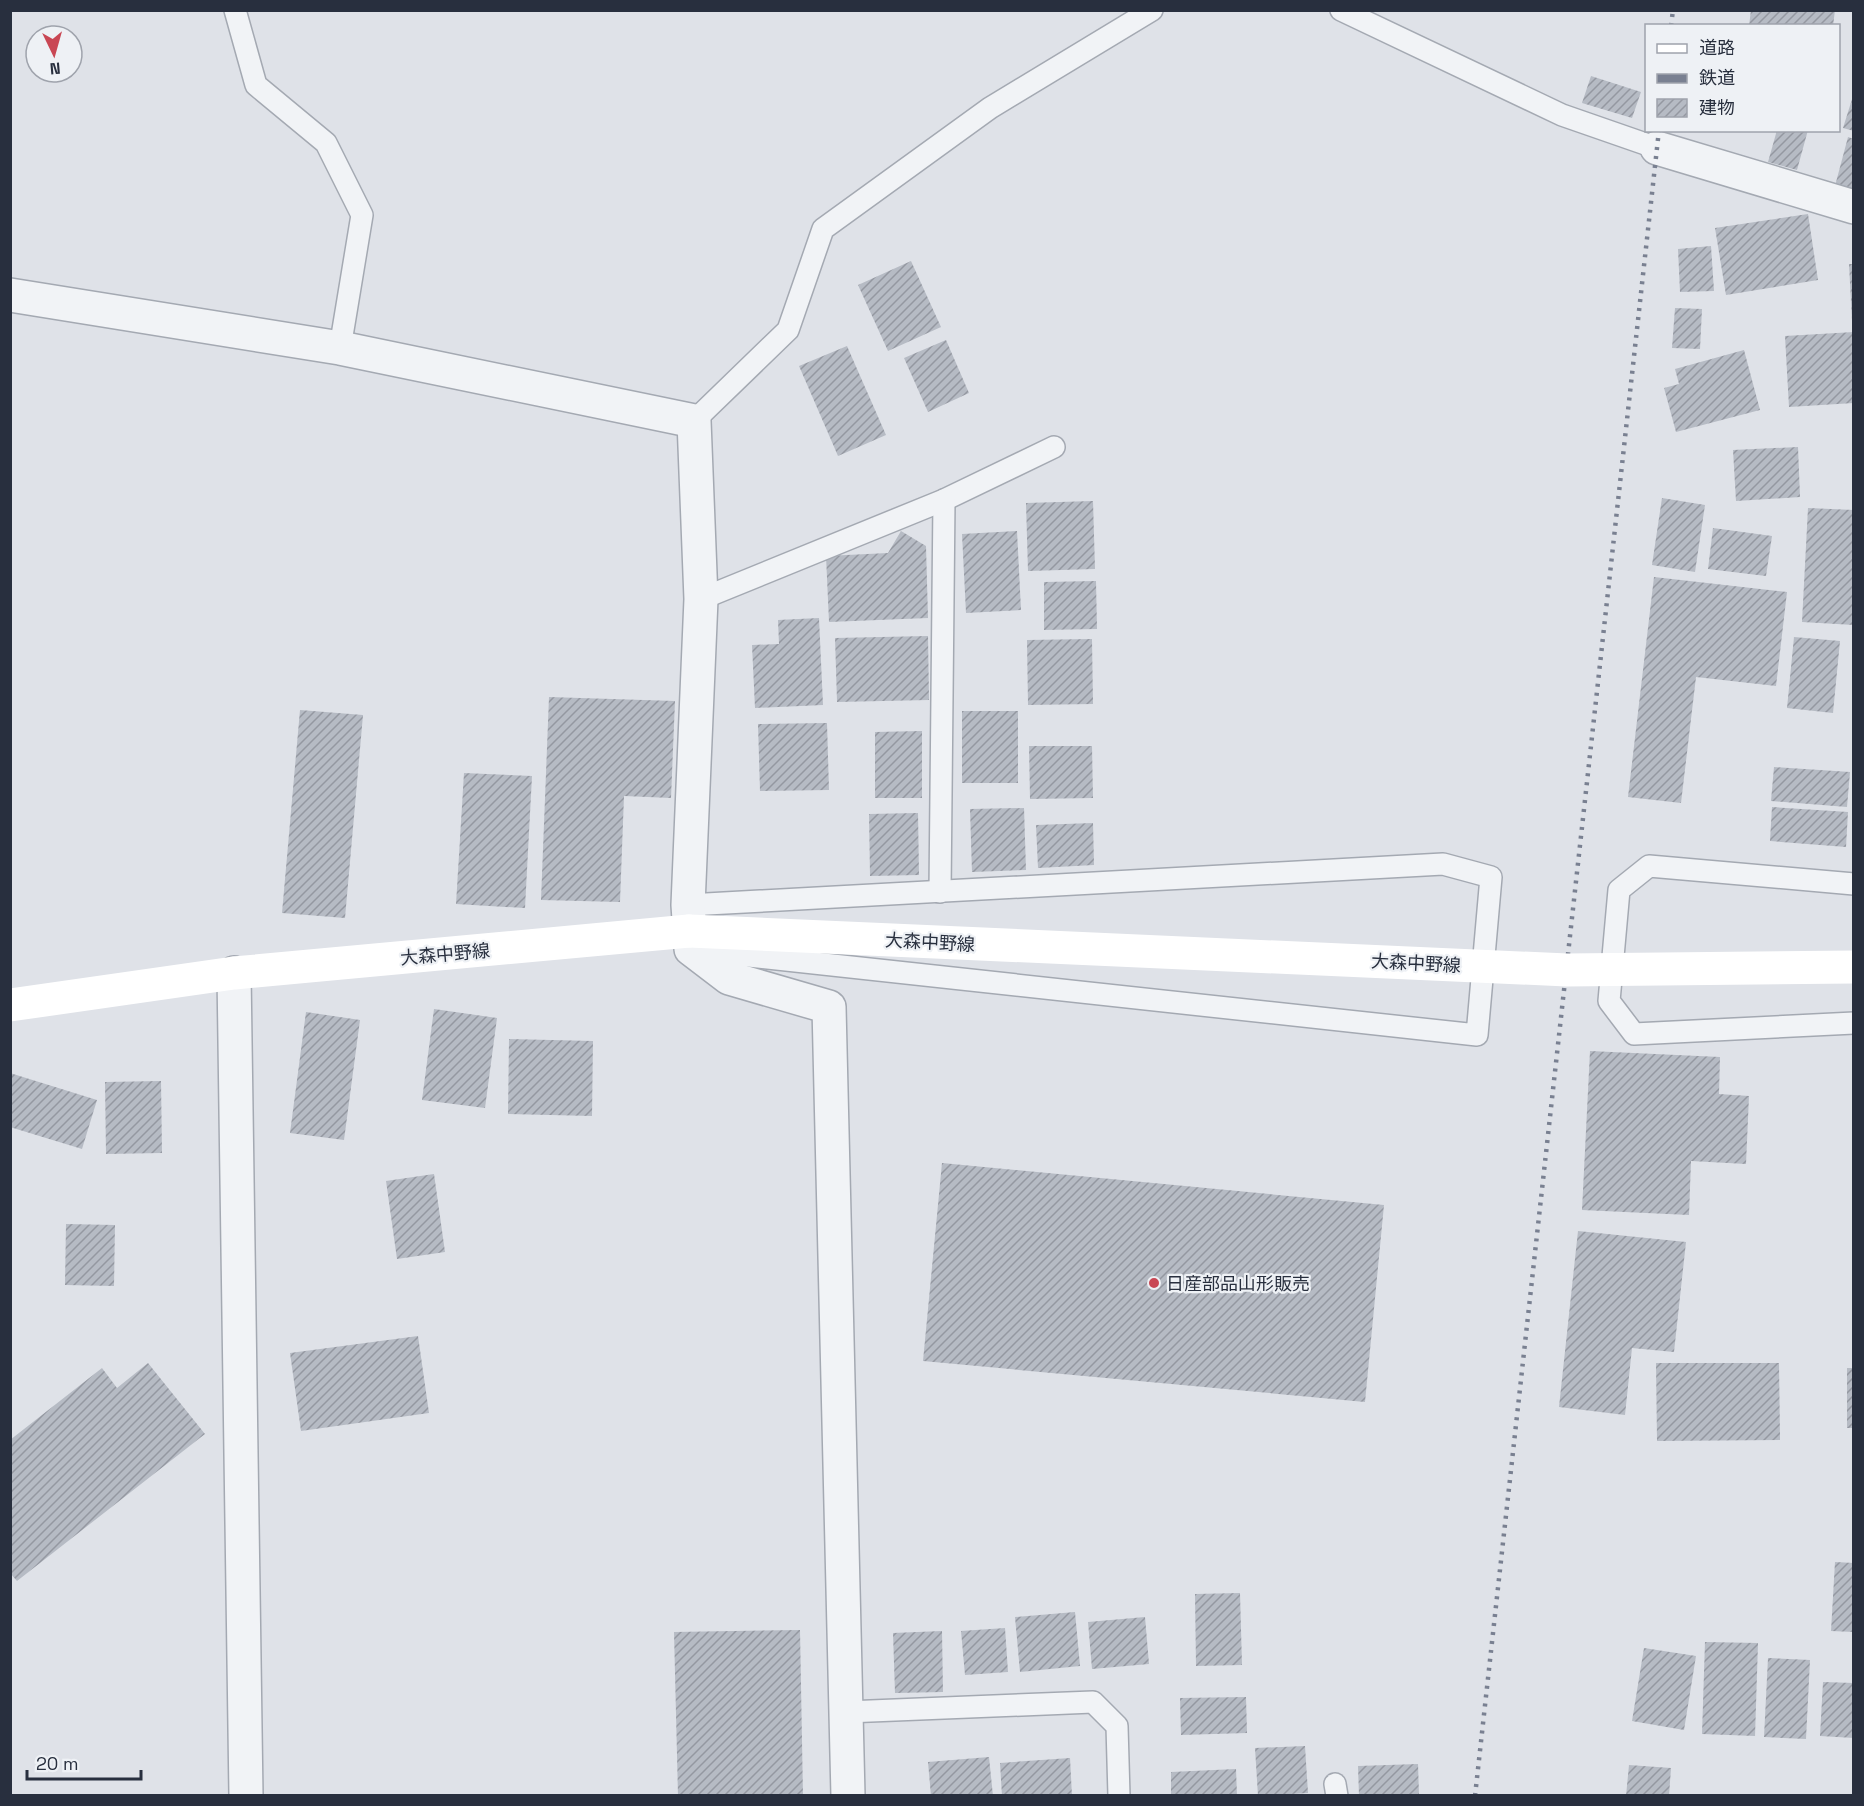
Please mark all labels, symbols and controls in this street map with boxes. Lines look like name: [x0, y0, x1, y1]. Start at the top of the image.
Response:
north arrow: [24, 24, 84, 84]
legend: [1645, 24, 1840, 132]
text: 道路: [1699, 36, 1735, 59]
text: N: [49, 58, 62, 79]
text: 鉄道: [1699, 66, 1735, 89]
text: 建物: [1699, 96, 1735, 119]
street label: 大森中野線: [884, 928, 976, 956]
street label: 大森中野線: [399, 939, 491, 969]
street label: 大森中野線: [1370, 949, 1462, 977]
place label: 日産部品山形販売: [1166, 1272, 1310, 1295]
marker: 日産部品山形販売: [1147, 1276, 1161, 1290]
scale bar: [27, 1743, 141, 1781]
text: 20 m: [36, 1752, 79, 1775]

